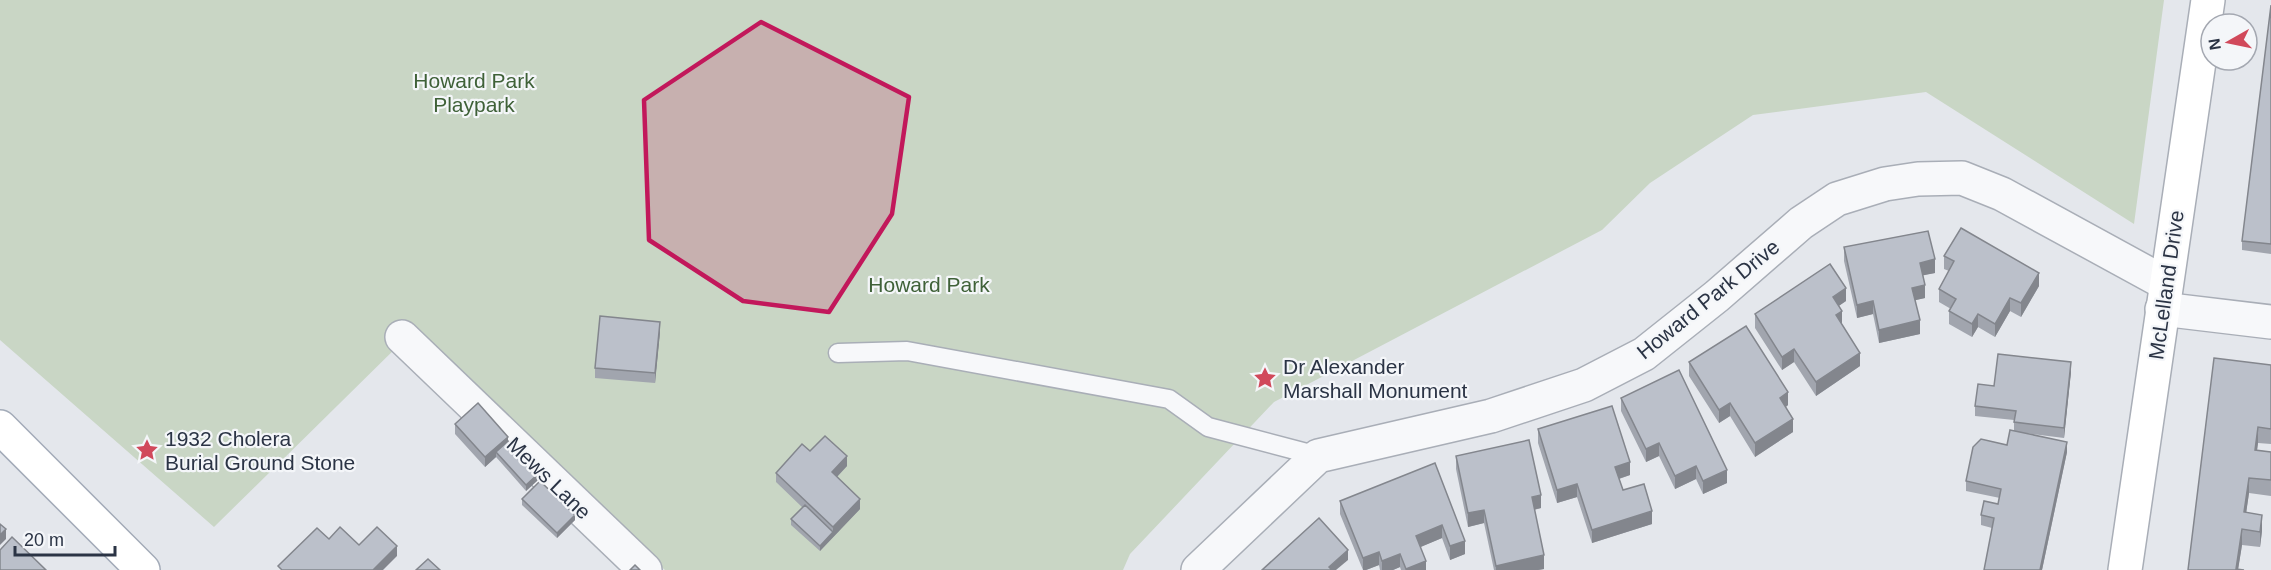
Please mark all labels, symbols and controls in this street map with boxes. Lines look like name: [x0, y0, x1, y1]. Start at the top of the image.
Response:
north arrow: [2199, 12, 2259, 72]
text: N: [2205, 37, 2224, 51]
park label: Howard Park Playpark: [413, 69, 535, 116]
street label: McLelland Drive: [2144, 209, 2188, 361]
street label: Howard Park Drive: [1632, 235, 1784, 363]
park label: Howard Park: [868, 273, 990, 296]
place label: Dr Alexander Marshall Monument: [1283, 355, 1468, 402]
place icon: Dr Alexander Marshall Monument: [1252, 365, 1278, 391]
place label: 1932 Cholera Burial Ground Stone: [165, 427, 355, 474]
street label: Mews Lane: [502, 432, 596, 524]
place icon: 1932 Cholera Burial Ground Stone: [134, 437, 160, 463]
scale bar: [15, 519, 116, 557]
text: 20 m: [24, 530, 64, 550]

